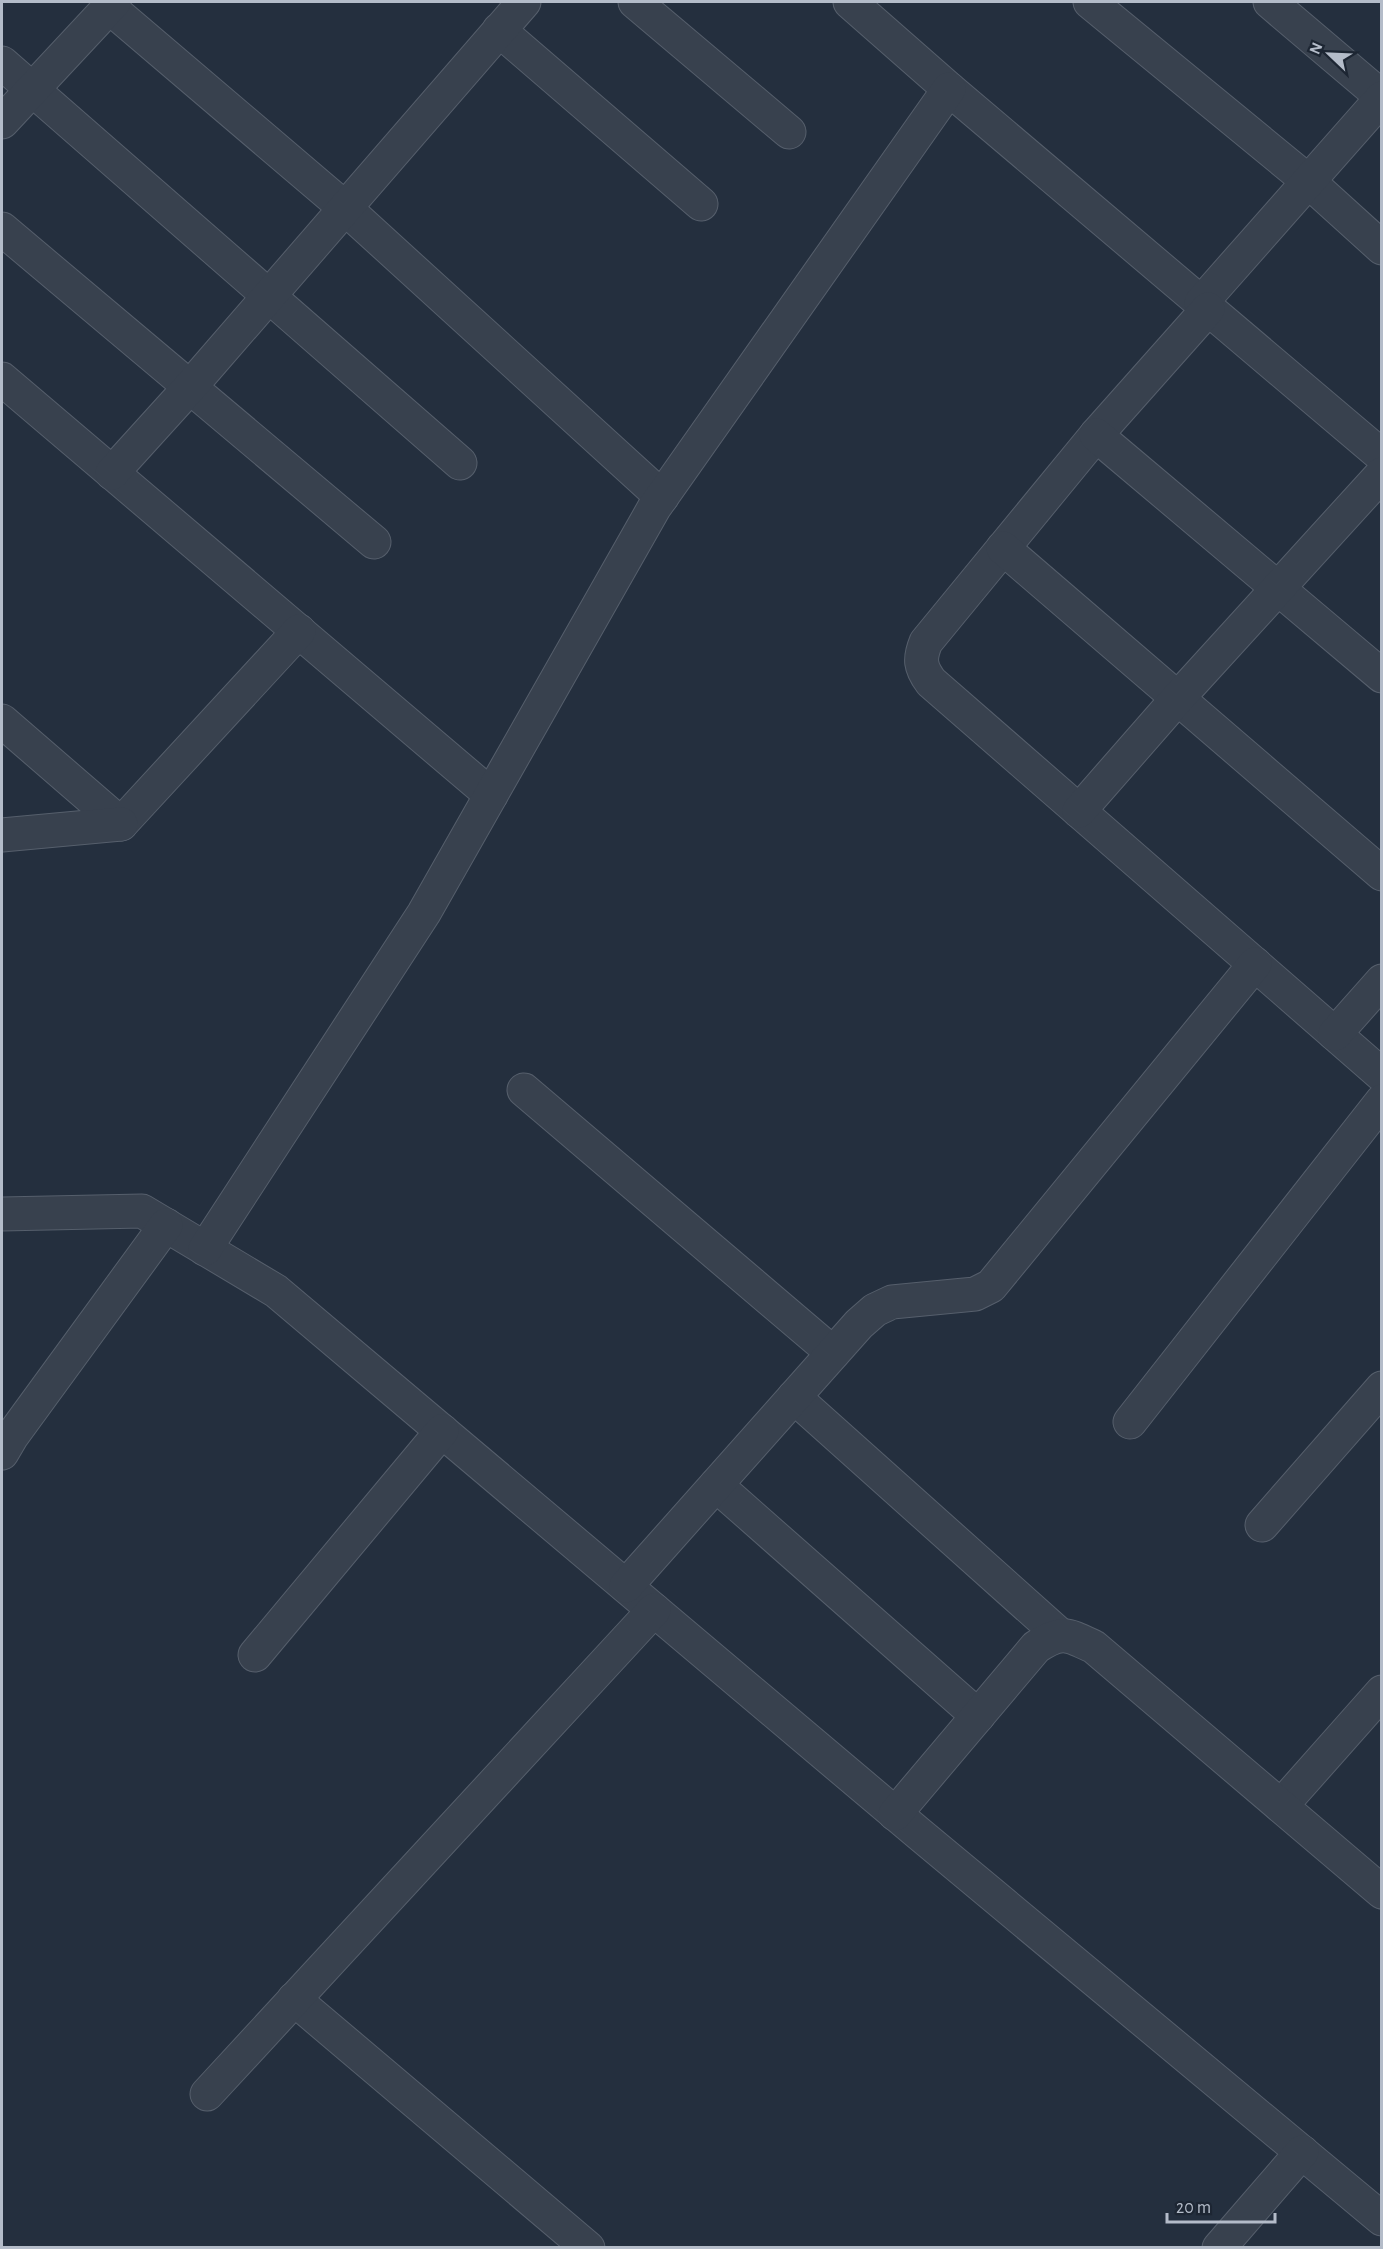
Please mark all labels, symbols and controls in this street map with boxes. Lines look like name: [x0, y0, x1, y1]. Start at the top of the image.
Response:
north arrow: [1299, 24, 1359, 84]
text: N: [1307, 40, 1326, 57]
scale bar: [1167, 2186, 1275, 2224]
text: 20 m: [1176, 2199, 1211, 2217]

